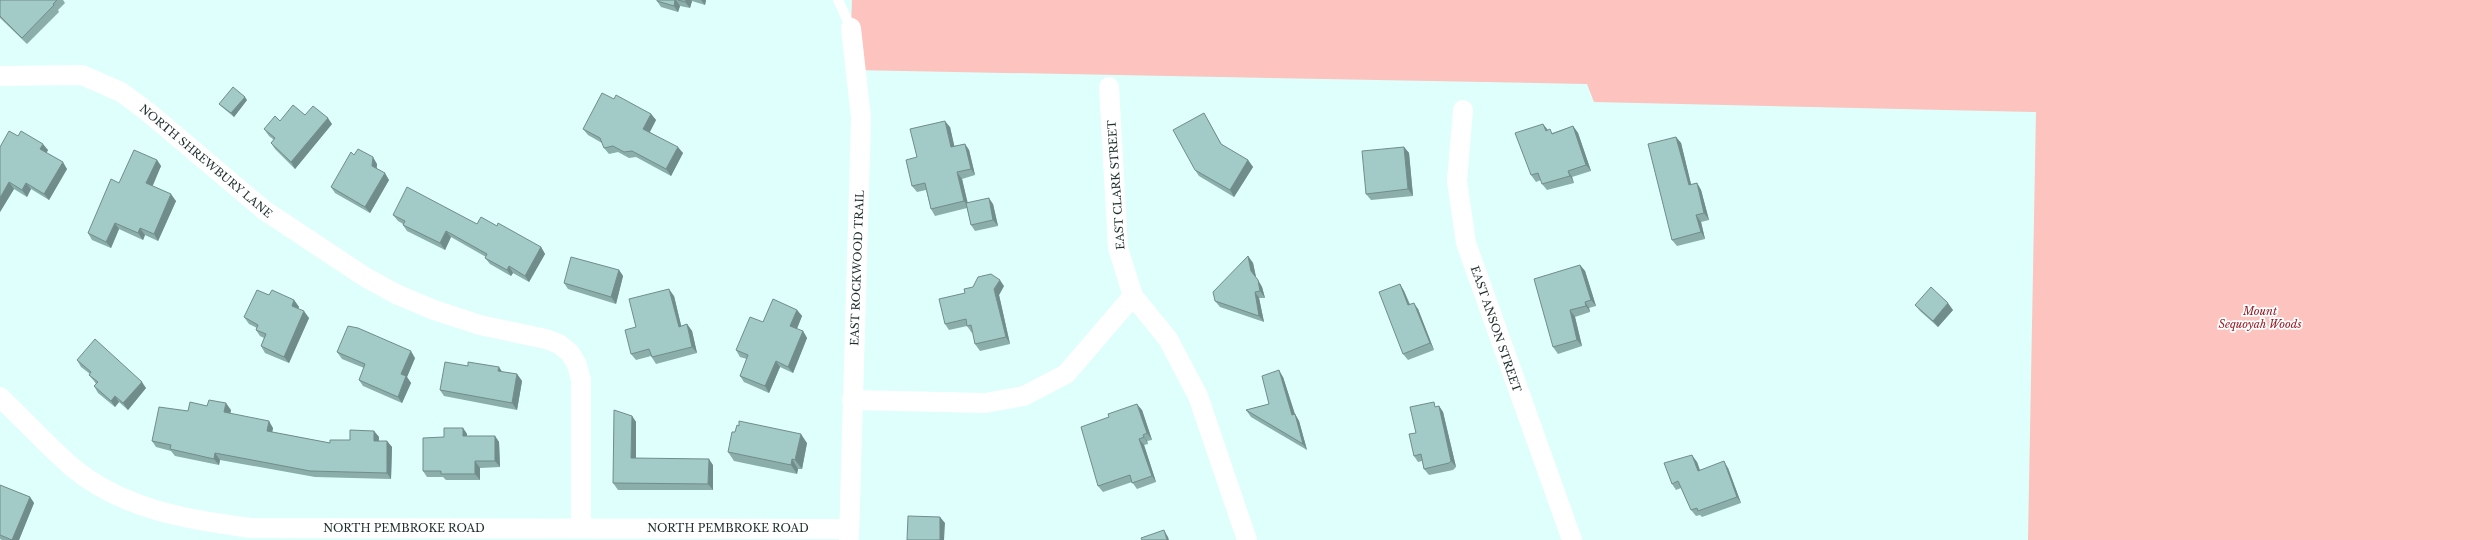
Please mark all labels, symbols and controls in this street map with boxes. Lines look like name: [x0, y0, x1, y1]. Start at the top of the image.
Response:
street label: NORTH SHREWBURY LANE: [137, 101, 275, 221]
street label: EAST CLARK STREET: [1104, 120, 1128, 250]
street label: EAST ROCKWOOD TRAIL: [847, 190, 867, 346]
street label: EAST ANSON STREET: [1468, 264, 1524, 394]
park label: Mount Sequoyah Woods: [2218, 304, 2302, 331]
street label: NORTH PEMBROKE ROAD: [323, 521, 485, 535]
street label: NORTH PEMBROKE ROAD: [647, 521, 809, 535]

